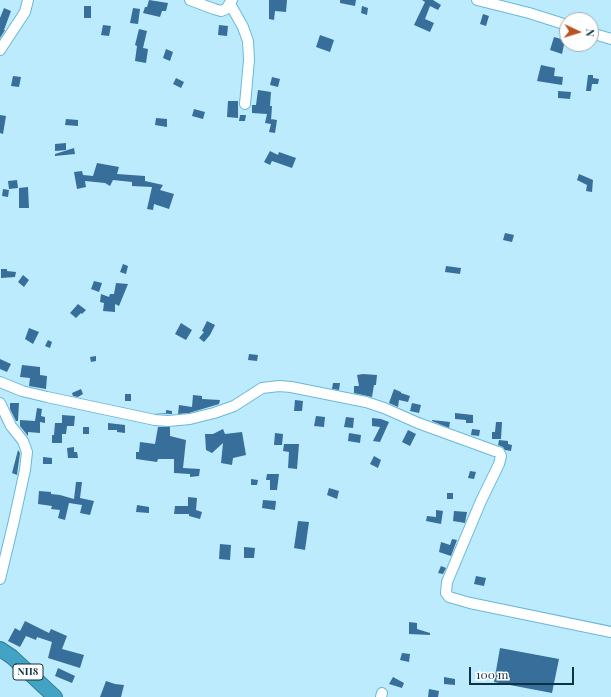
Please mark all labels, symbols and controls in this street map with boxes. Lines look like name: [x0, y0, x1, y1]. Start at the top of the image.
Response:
north arrow: [559, 12, 599, 52]
text: N: [583, 28, 598, 37]
scale bar: [471, 659, 576, 685]
road number: NH8: [13, 664, 43, 680]
text: 100 m: [476, 666, 508, 682]

